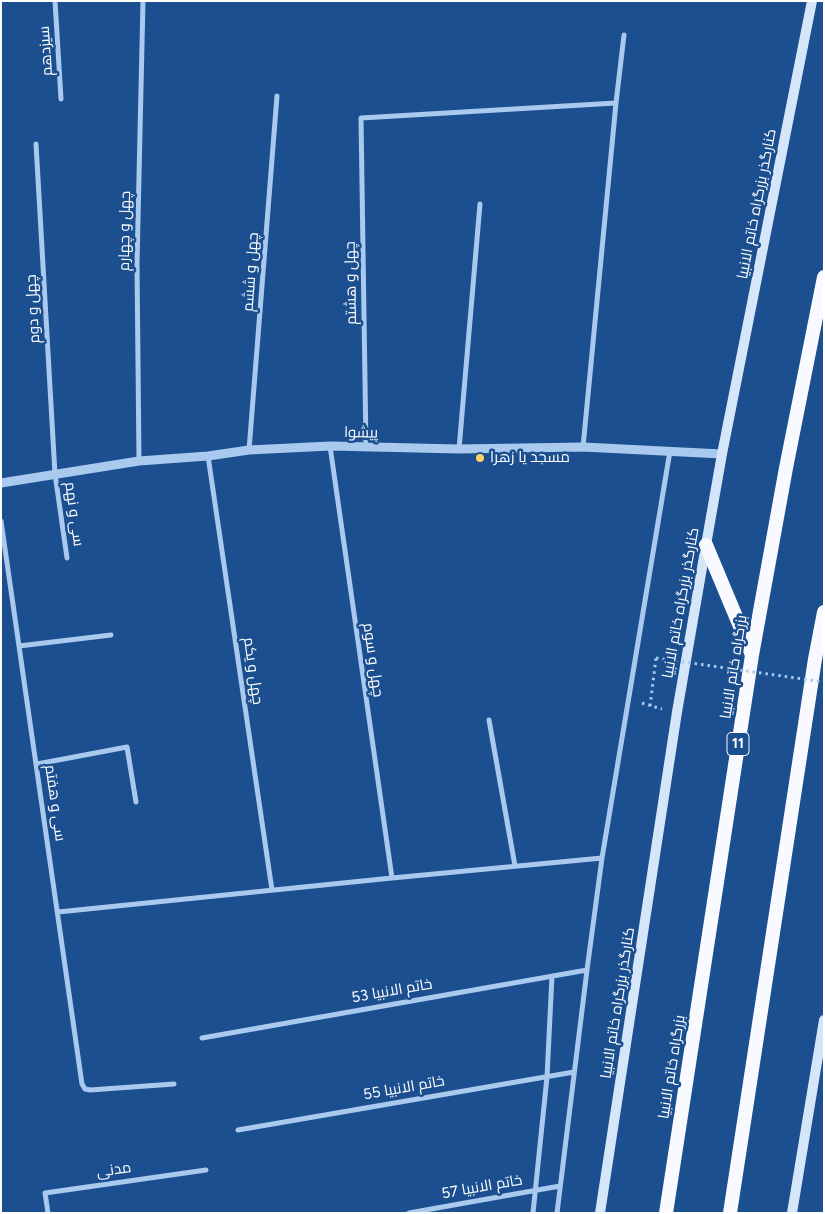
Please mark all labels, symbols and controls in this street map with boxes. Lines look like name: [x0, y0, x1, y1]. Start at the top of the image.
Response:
street label: سیزدهم: [35, 25, 57, 77]
street label: کنارگذر بزرگراه خاتم الانبیا: [734, 127, 780, 281]
street label: چهل و چهارم: [115, 191, 135, 271]
street label: چهل و ششم: [239, 232, 263, 312]
street label: چهل و هشتم: [341, 241, 361, 325]
street label: چهل و دوم: [22, 274, 44, 344]
street label: پیشوا: [344, 424, 378, 442]
place label: مسجد یا زهرا: [490, 449, 570, 467]
marker: مسجد یا زهرا: [474, 452, 486, 464]
street label: سی و نهم: [61, 481, 87, 547]
street label: کنارگذر بزرگراه خاتم الانبیا: [659, 526, 703, 680]
street label: بزرگراه خاتم الانبیا: [717, 614, 751, 720]
street label: چهل و سوم: [359, 622, 387, 698]
street label: چهل و یکم: [239, 636, 267, 706]
road number: 11: [727, 732, 749, 756]
street label: سی و هفتم: [41, 764, 69, 842]
street label: کنارگذر بزرگراه خاتم الانبیا: [597, 926, 639, 1080]
street label: خاتم الانبیا 53: [350, 975, 434, 1007]
street label: بزرگراه خاتم الانبیا: [655, 1014, 689, 1120]
street label: خاتم الانبیا 55: [362, 1072, 446, 1104]
street label: مدنی: [95, 1159, 133, 1181]
street label: خاتم الانبیا 57: [440, 1171, 524, 1203]

